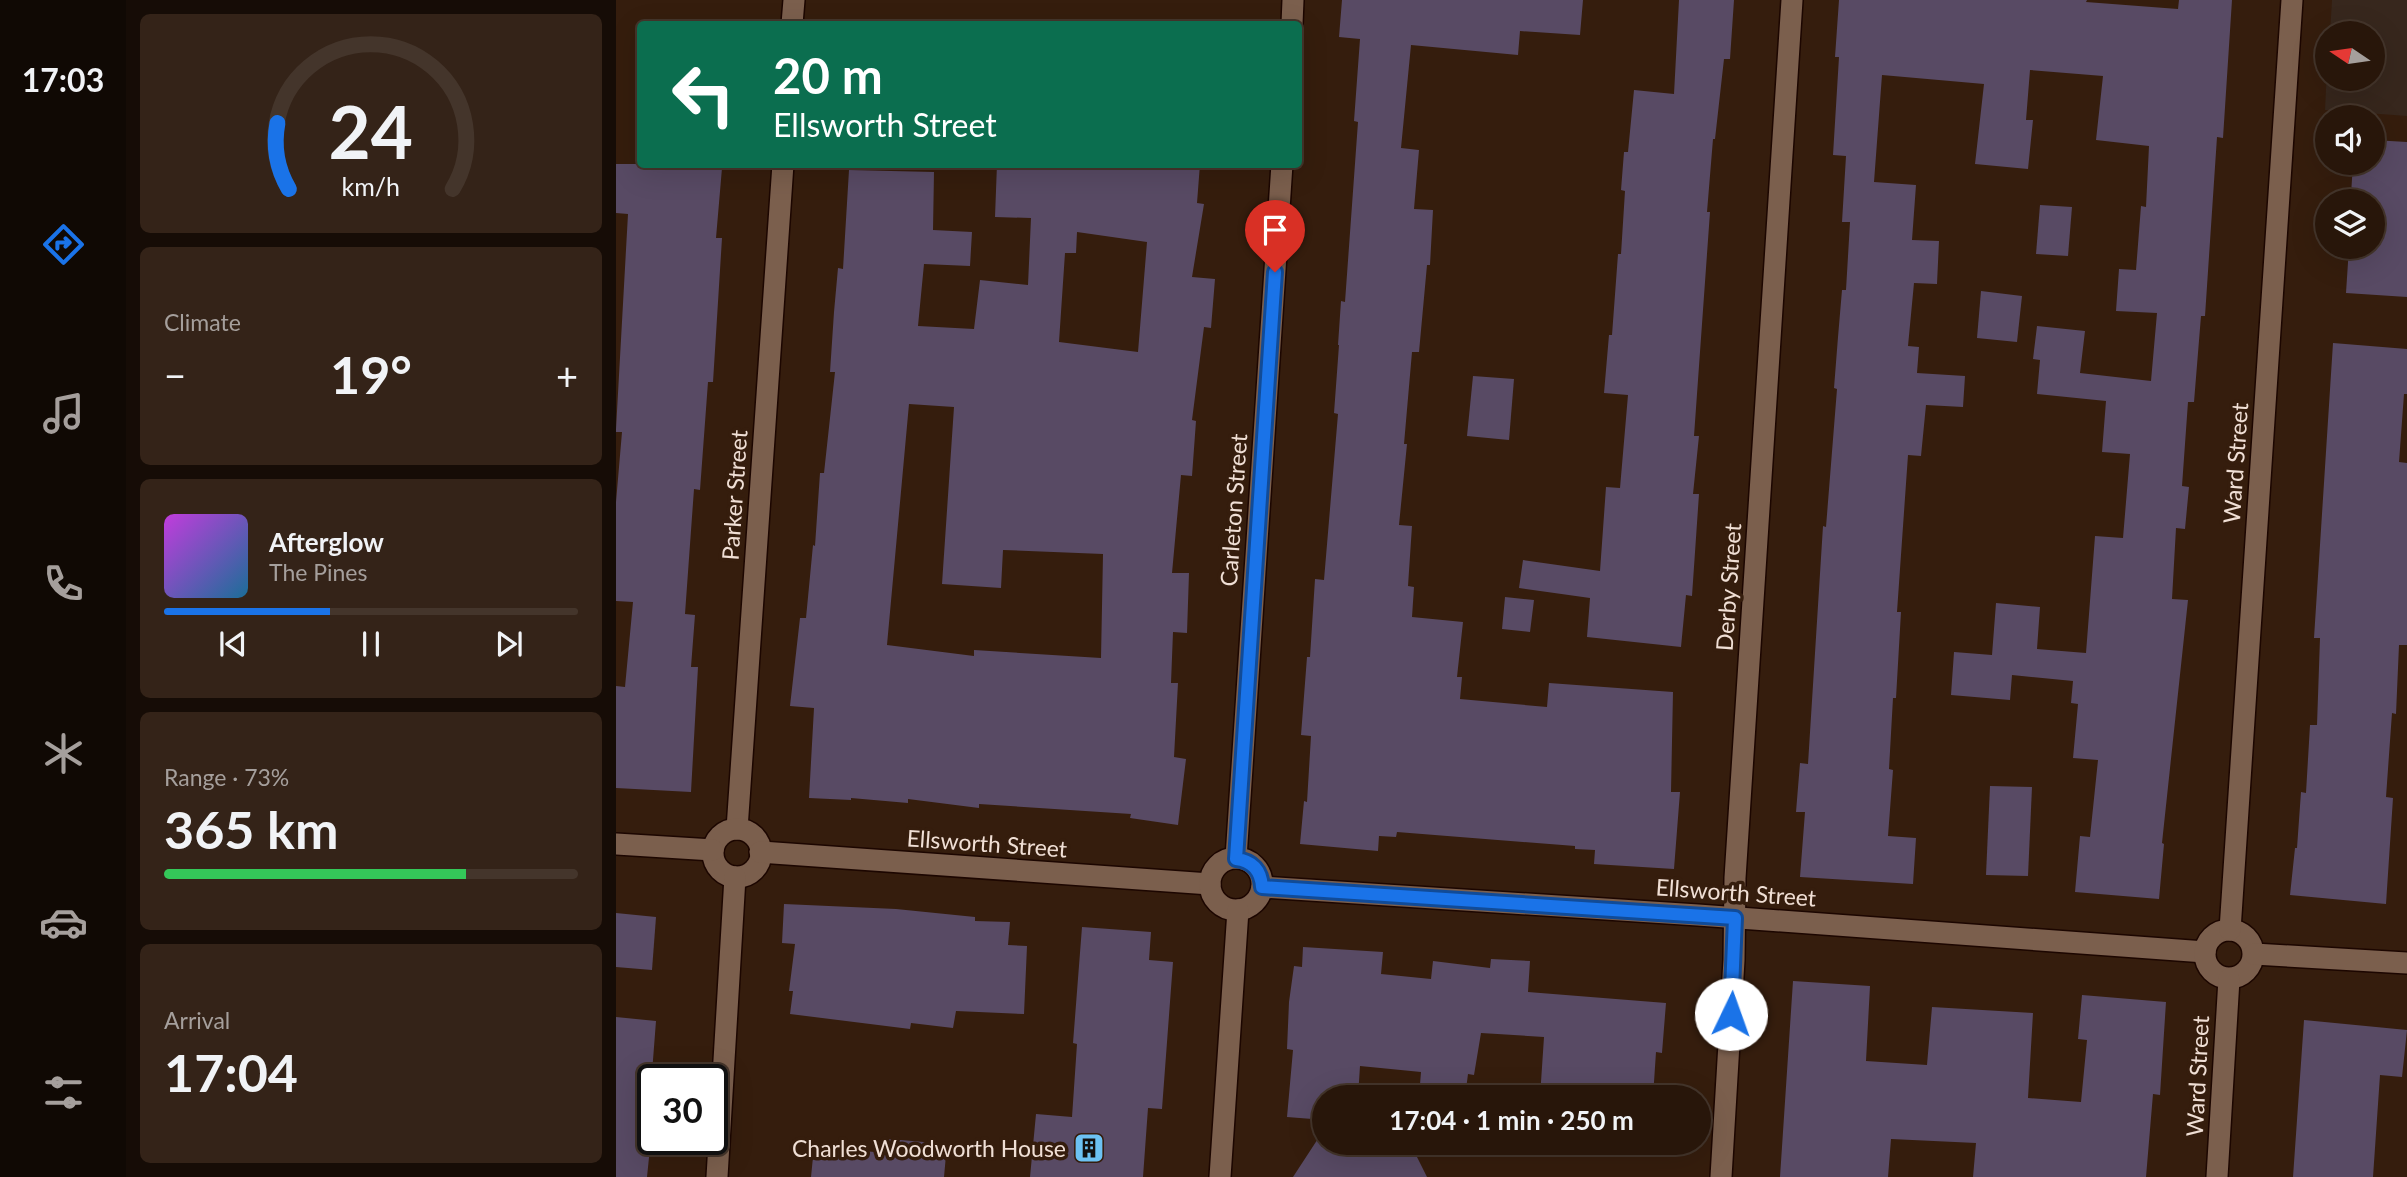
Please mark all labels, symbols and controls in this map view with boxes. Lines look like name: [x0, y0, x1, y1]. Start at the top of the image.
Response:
north arrow: [2315, 21, 2385, 91]
map controls: [2315, 21, 2385, 259]
text: 20 m: [773, 46, 883, 104]
icon: left: [658, 49, 749, 140]
text: 17:03: [22, 60, 104, 99]
text: 24: [329, 88, 413, 176]
text: Ellsworth Street: [773, 105, 997, 144]
button: sound: [2315, 105, 2385, 175]
text: km/h: [342, 171, 400, 201]
button: layers: [2315, 189, 2385, 259]
pin: [1245, 200, 1305, 272]
icon: arrive: [1256, 211, 1294, 249]
icon: directions: [39, 220, 88, 269]
text: Climate: [164, 308, 241, 336]
text: 19°: [330, 343, 412, 405]
text: −: [164, 352, 186, 398]
text: +: [556, 352, 578, 398]
icon: music: [39, 389, 88, 438]
street label: Ward Street: [2217, 401, 2253, 524]
street label: Parker Street: [715, 428, 753, 561]
street label: Carleton Street: [1214, 432, 1252, 587]
street label: Derby Street: [1710, 521, 1746, 652]
text: Afterglow: [269, 526, 384, 558]
text: The Pines: [269, 558, 367, 586]
icon: phone: [39, 559, 88, 608]
icon: previous: [214, 625, 252, 663]
icon: pause: [352, 625, 390, 663]
icon: next: [490, 625, 528, 663]
icon: climate: [39, 729, 88, 778]
text: Range · 73%: [164, 763, 289, 791]
text: 365 km: [164, 798, 338, 860]
street label: Ellsworth Street: [906, 823, 1069, 863]
street label: Ellsworth Street: [1655, 872, 1818, 912]
icon: car: [39, 898, 88, 947]
position arrow: [1694, 977, 1768, 1051]
text: Arrival: [164, 1006, 230, 1034]
street label: Ward Street: [2180, 1014, 2214, 1137]
text: 17:04: [164, 1041, 298, 1103]
speed limit sign: 30: [637, 1064, 728, 1155]
icon: filters: [39, 1068, 88, 1117]
text: 17:04 · 1 min · 250 m: [1389, 1104, 1634, 1136]
building icon: Charles Woodworth House: [1072, 1131, 1106, 1165]
place label: Charles Woodworth House: [792, 1134, 1066, 1162]

